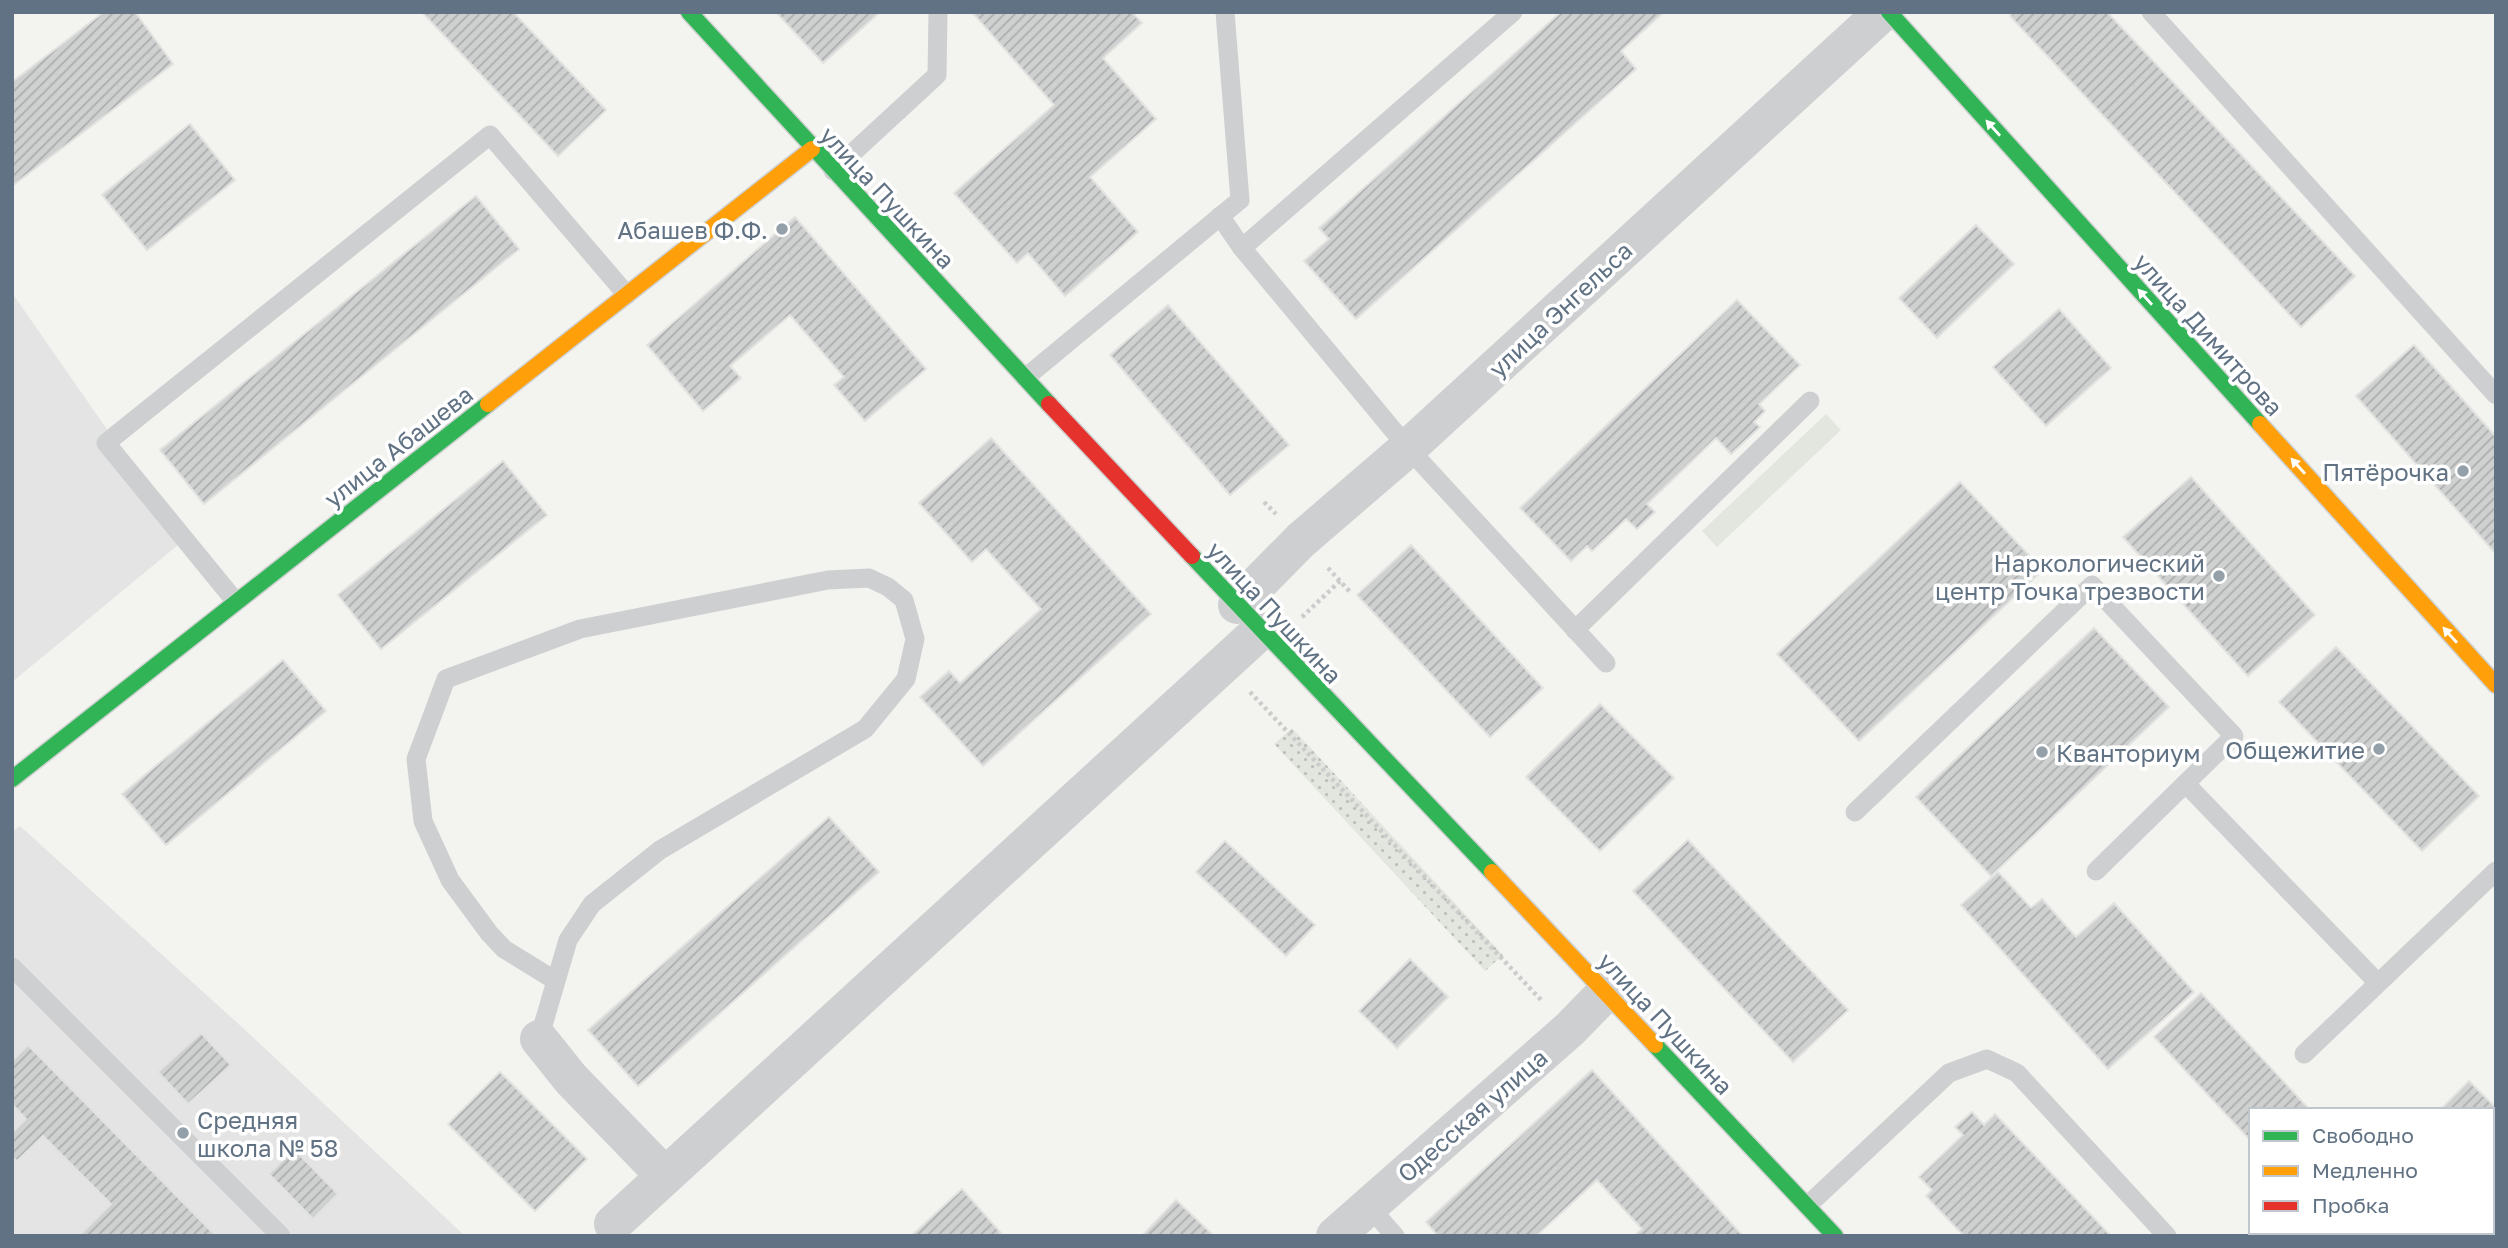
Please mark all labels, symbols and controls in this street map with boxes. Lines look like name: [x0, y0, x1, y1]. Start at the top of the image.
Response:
one-way arrow: [1986, 119, 2001, 136]
street label: улица Пушкина: [815, 120, 961, 274]
place label: Абашев Ф.Ф.: [617, 215, 768, 244]
marker: Абашев Ф.Ф.: [774, 221, 790, 237]
street label: улица Энгельса: [1482, 235, 1638, 383]
street label: улица Димитрова: [2128, 247, 2290, 421]
one-way arrow: [2138, 288, 2154, 305]
street label: улица Абашева: [318, 379, 478, 513]
one-way arrow: [2291, 457, 2306, 474]
place label: Пятёрочка: [2322, 457, 2449, 486]
marker: Пятёрочка: [2455, 463, 2471, 479]
street label: улица Пушкина: [1202, 535, 1348, 689]
place label: Наркологический центр Точка трезвости: [1935, 548, 2205, 605]
marker: Наркологический центр Точка трезвости: [2211, 568, 2227, 584]
one-way arrow: [2443, 626, 2458, 643]
place label: Общежитие: [2225, 735, 2365, 764]
place label: Кванториум: [2056, 738, 2201, 767]
marker: Общежитие: [2371, 741, 2387, 757]
marker: Кванториум: [2034, 744, 2050, 760]
street label: улица Пушкина: [1593, 946, 1739, 1100]
street label: Одесская улица: [1391, 1042, 1553, 1188]
place label: Средняя школа № 58: [197, 1105, 338, 1162]
legend: [2249, 1108, 2494, 1234]
text: Свободно: [2312, 1122, 2414, 1148]
marker: Средняя школа № 58: [175, 1125, 191, 1141]
text: Медленно: [2312, 1157, 2418, 1183]
text: Пробка: [2312, 1192, 2390, 1218]

